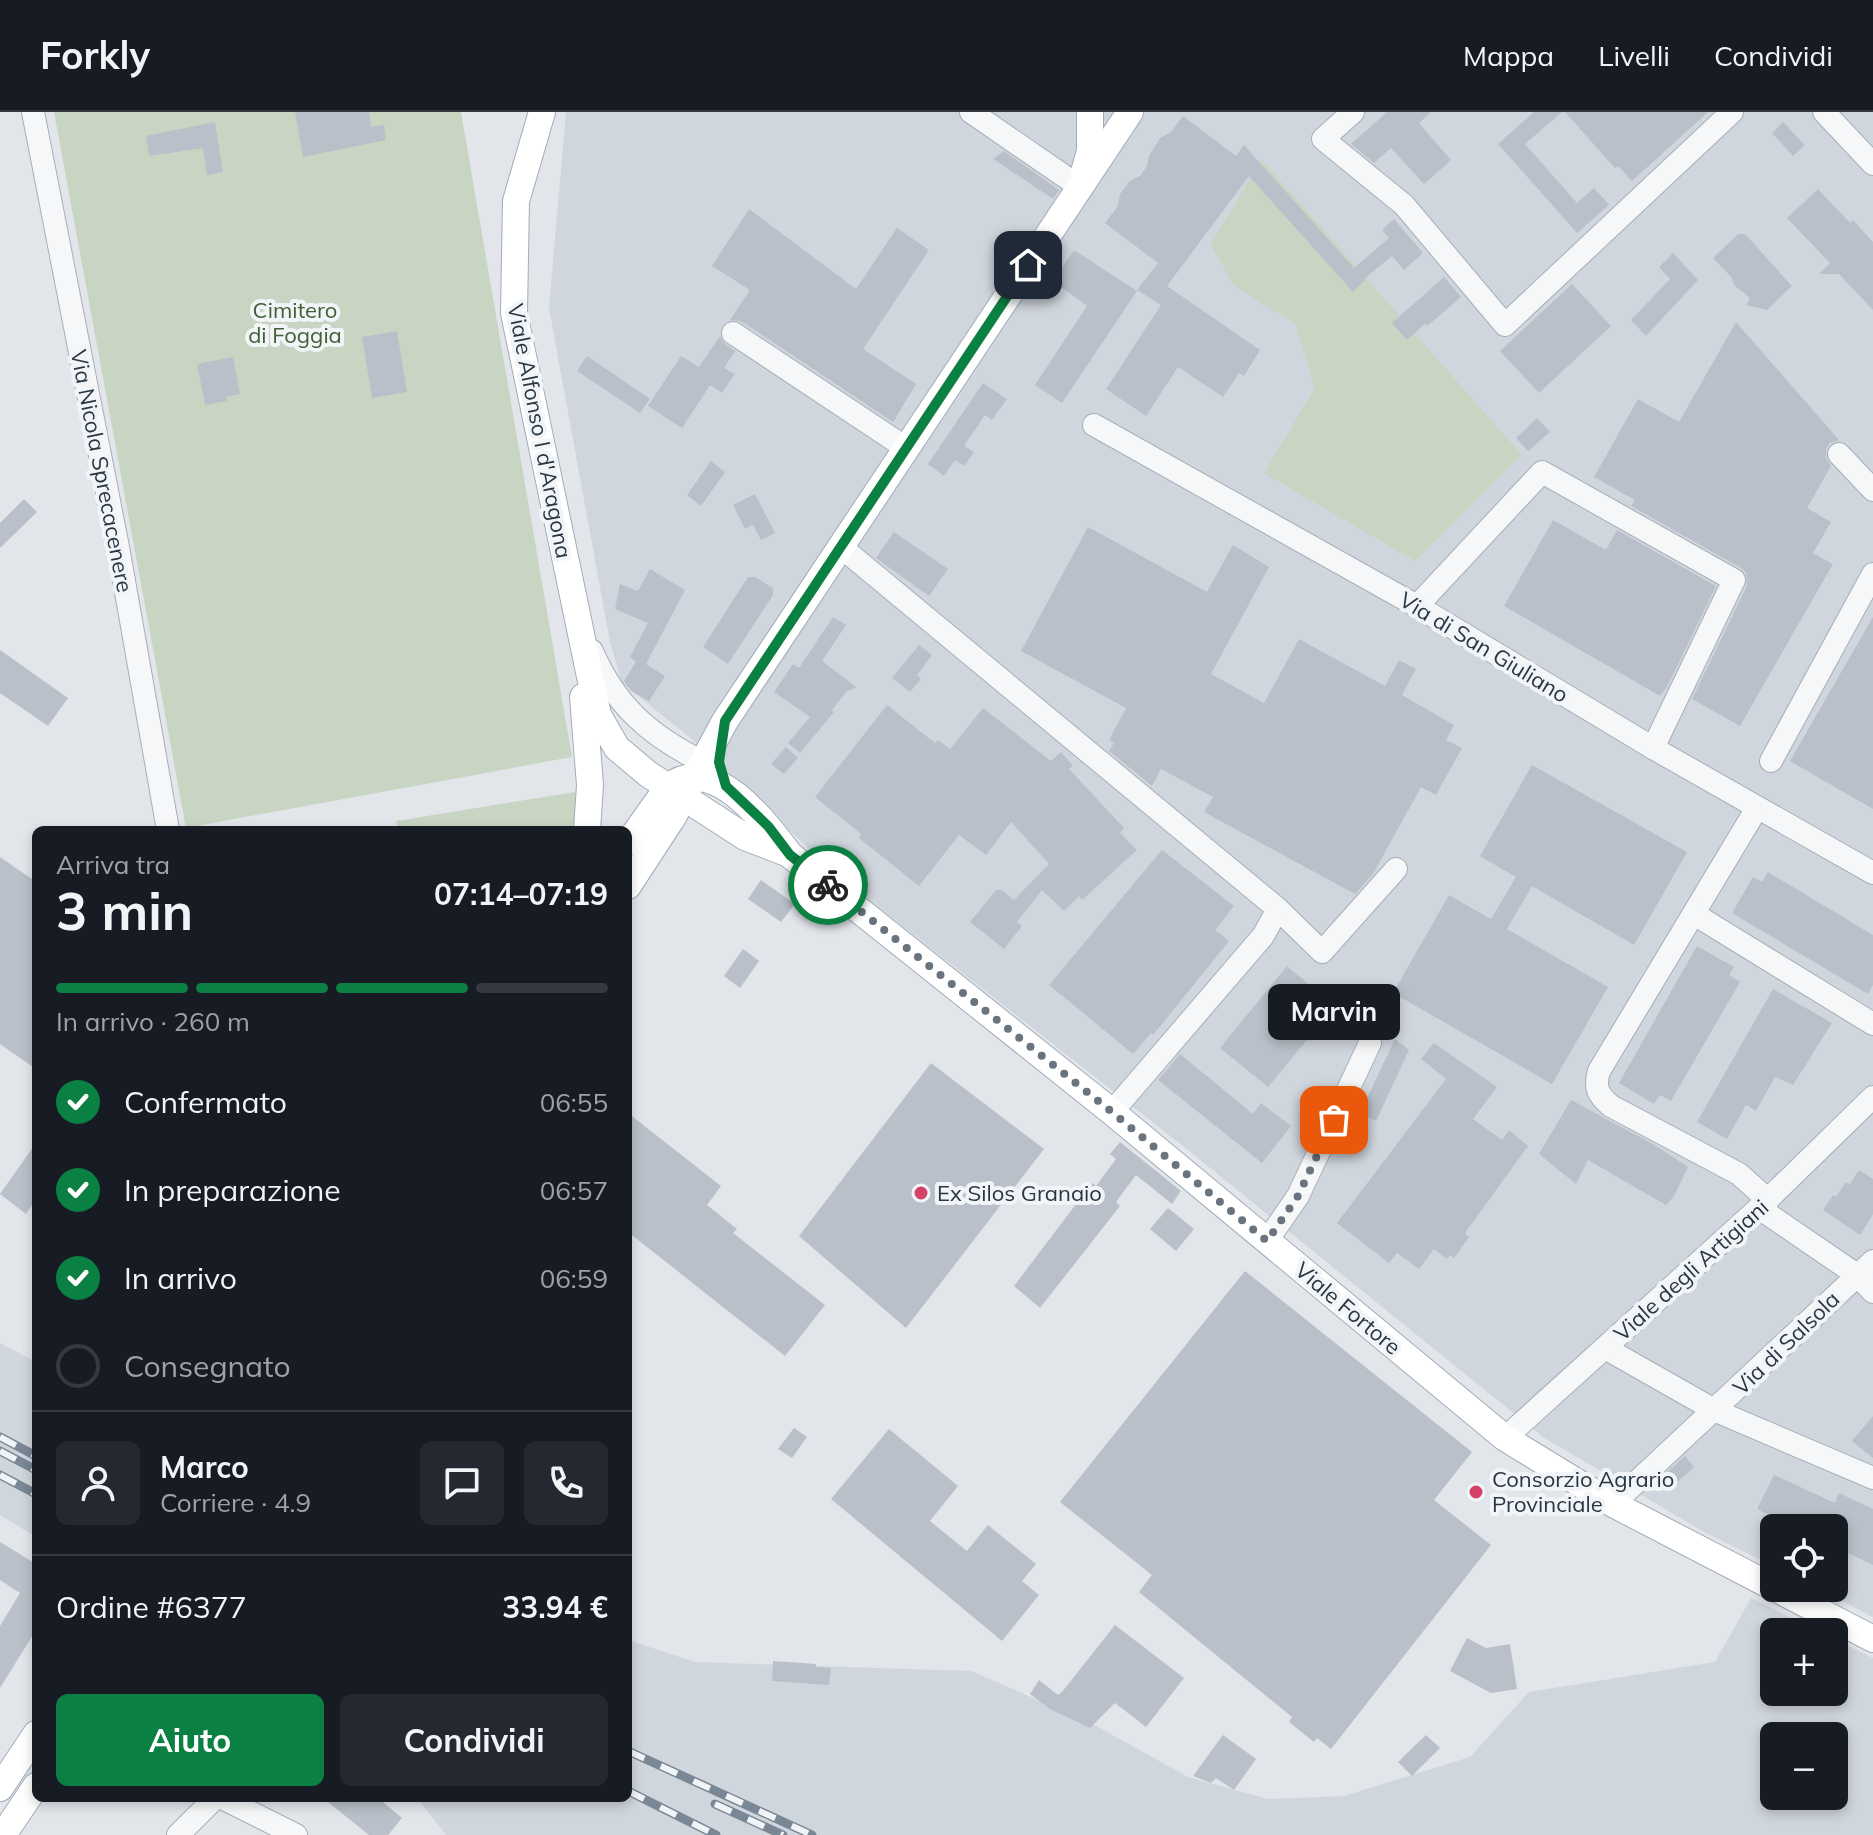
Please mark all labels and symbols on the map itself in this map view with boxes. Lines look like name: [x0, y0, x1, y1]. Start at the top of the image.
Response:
pin: [994, 231, 1062, 299]
park label: Cimitero di Foggia: [248, 296, 342, 349]
street label: Viale Alfonso I d'Aragona: [502, 301, 578, 561]
street label: Via Nicola Sprecacenere: [65, 347, 139, 595]
street label: Via di San Giuliano: [1394, 585, 1574, 709]
courier: [788, 845, 868, 925]
callout: Marvin: [1268, 984, 1400, 1040]
pin: [1300, 1086, 1368, 1154]
place label: Ex Silos Granaio: [937, 1179, 1102, 1207]
marker: Ex Silos Granaio: [912, 1184, 930, 1202]
street label: Viale degli Artigiani: [1608, 1193, 1774, 1347]
street label: Viale Fortore: [1289, 1256, 1407, 1360]
street label: Via di Salsola: [1727, 1285, 1845, 1401]
place label: Consorzio Agrario Provinciale: [1492, 1465, 1674, 1518]
marker: Consorzio Agrario Provinciale: [1467, 1483, 1485, 1501]

